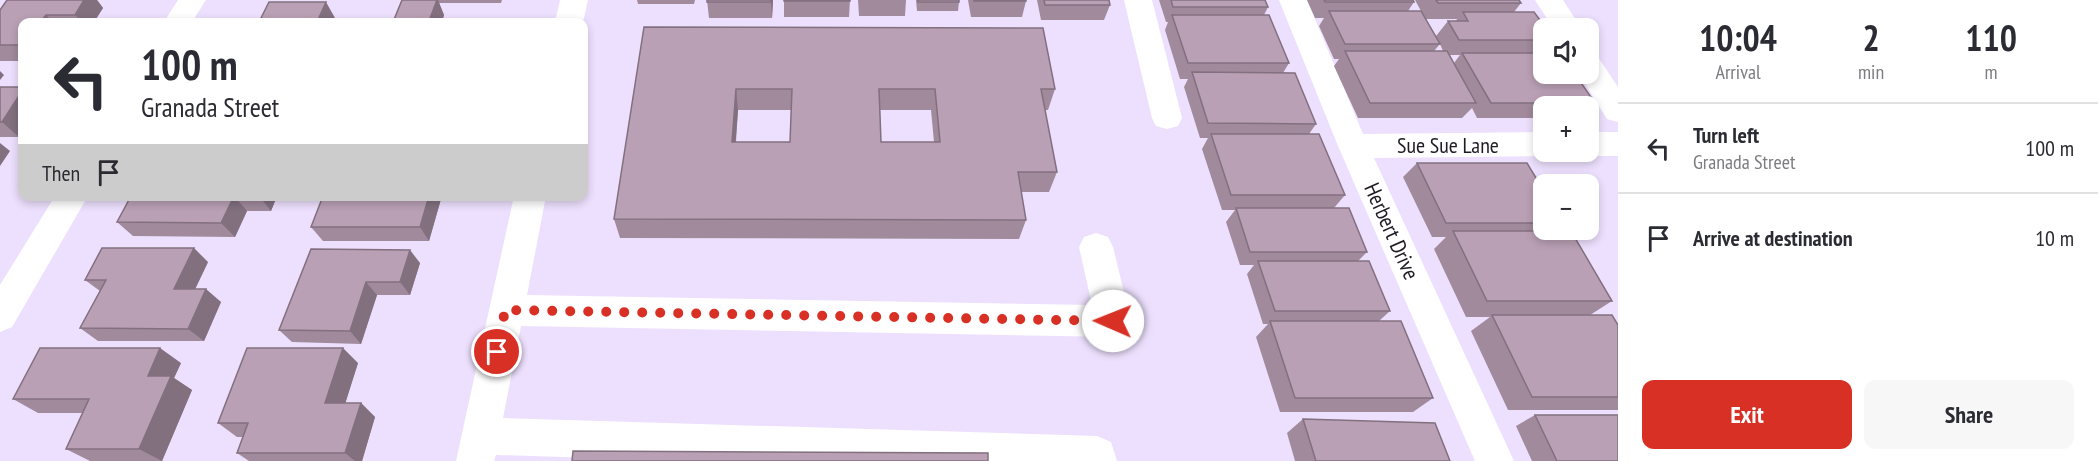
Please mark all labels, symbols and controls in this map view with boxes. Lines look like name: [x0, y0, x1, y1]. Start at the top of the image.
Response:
text: 10:04: [1699, 14, 1777, 61]
text: 2: [1862, 14, 1880, 61]
text: 110: [1965, 14, 2017, 61]
map controls: [1533, 18, 1599, 240]
button: sound: [1533, 18, 1599, 84]
text: 100 m: [141, 37, 238, 92]
icon: left: [42, 42, 120, 120]
text: Arrival: [1715, 59, 1761, 85]
text: min: [1858, 59, 1884, 85]
text: m: [1985, 59, 1998, 85]
text: Granada Street: [141, 90, 279, 124]
button: +: [1533, 96, 1599, 162]
text: Turn left: [1693, 121, 1759, 149]
street label: Sue Sue Lane: [1397, 131, 1499, 159]
icon: left: [1642, 132, 1675, 165]
text: 100 m: [2025, 134, 2074, 162]
text: Granada Street: [1693, 149, 1795, 175]
icon: arrive: [92, 156, 125, 189]
text: Then: [42, 159, 80, 187]
button: −: [1533, 174, 1599, 240]
street label: Herbert Drive: [1358, 178, 1426, 284]
icon: arrive: [1642, 222, 1675, 255]
text: Arrive at destination: [1693, 224, 1853, 252]
text: 10 m: [2035, 224, 2074, 252]
position arrow: [1081, 289, 1145, 353]
pin: [471, 326, 522, 377]
icon: arrive: [480, 335, 513, 368]
button: Exit: [1642, 380, 1852, 449]
button: Share: [1864, 380, 2074, 449]

